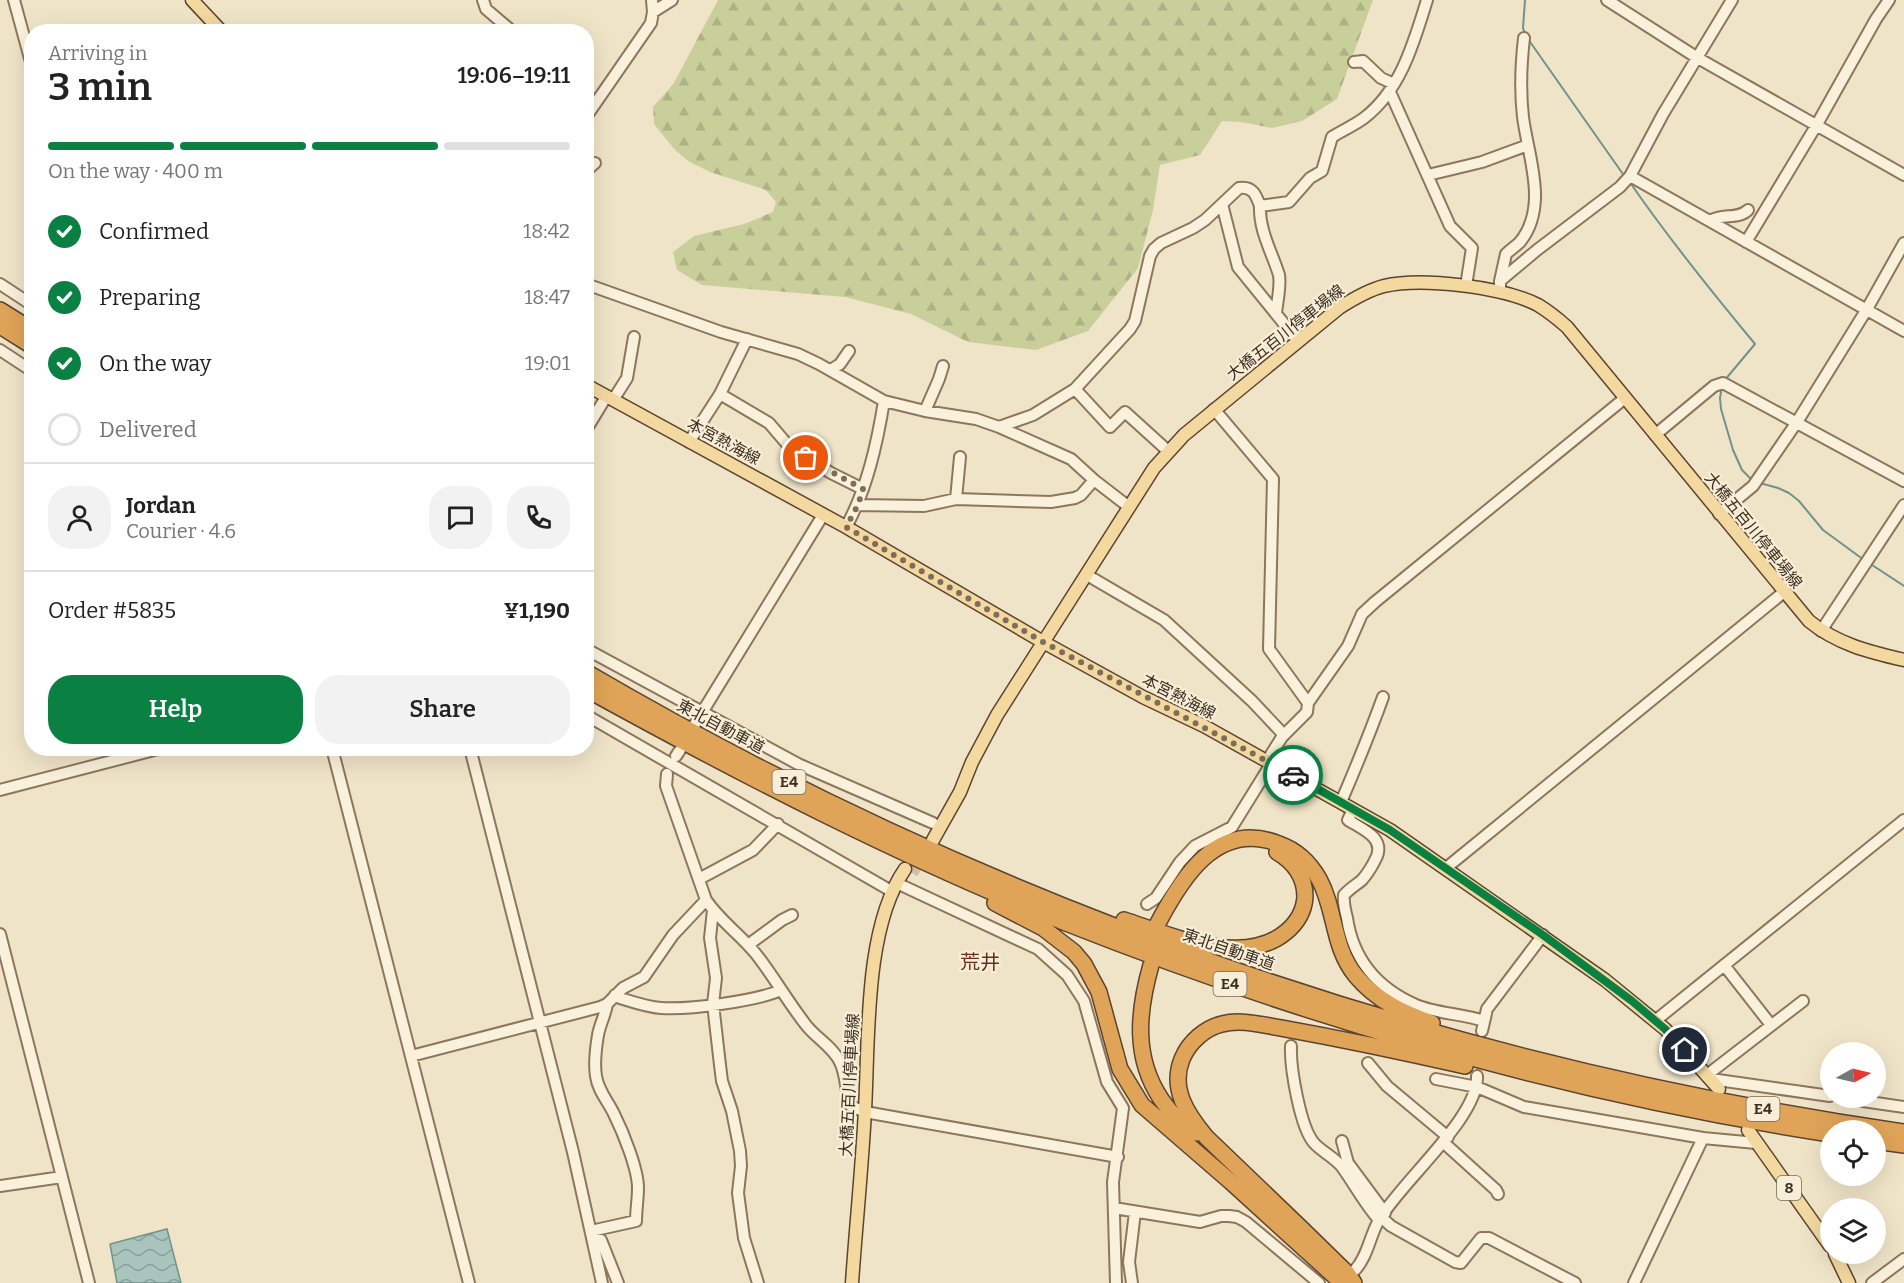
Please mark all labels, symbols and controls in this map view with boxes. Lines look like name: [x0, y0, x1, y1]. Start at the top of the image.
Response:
text: Arriving in: [48, 41, 147, 65]
text: 19:06–19:11: [458, 62, 570, 89]
text: 3 min: [48, 64, 152, 110]
text: On the way · 400 m: [48, 159, 223, 183]
icon: check: [48, 215, 81, 248]
text: Confirmed: [99, 218, 209, 245]
text: 18:42: [523, 219, 570, 243]
icon: check: [48, 281, 81, 314]
street label: 大橋五百川停車場線: [1223, 281, 1348, 384]
text: Preparing: [99, 284, 201, 311]
text: 18:47: [524, 285, 570, 309]
icon: check: [48, 347, 81, 380]
text: On the way: [99, 350, 211, 377]
text: 19:01: [525, 351, 570, 375]
street label: 本宮熱海線: [684, 414, 764, 469]
text: Delivered: [99, 416, 197, 443]
pin: [780, 432, 831, 483]
icon: bag: [789, 441, 822, 474]
street label: 大橋五百川停車場線: [1701, 468, 1806, 592]
button: person: [48, 486, 111, 549]
button: chat: [429, 486, 492, 549]
button: phone: [507, 486, 570, 549]
text: Jordan: [126, 492, 196, 519]
text: Courier · 4.6: [126, 519, 236, 543]
text: Order #5835: [48, 597, 176, 624]
text: ¥1,190: [504, 597, 570, 624]
street label: 本宮熱海線: [1139, 670, 1219, 723]
button: Help: [48, 675, 303, 744]
button: Share: [315, 675, 570, 744]
street label: 東北自動車道: [674, 696, 768, 757]
courier: [1263, 745, 1323, 805]
icon: car: [1277, 759, 1310, 792]
road number: E4: [772, 770, 806, 794]
street label: 東北自動車道: [1180, 925, 1277, 974]
district label: 荒井: [960, 950, 1000, 974]
road number: E4: [1214, 972, 1246, 996]
street label: 大橋五百川停車場線: [836, 1013, 863, 1157]
pin: [1659, 1024, 1710, 1075]
icon: home: [1668, 1033, 1701, 1066]
north arrow: [1820, 1042, 1886, 1108]
map controls: [1820, 1042, 1886, 1264]
road number: E4: [1746, 1097, 1780, 1121]
button: locate: [1820, 1120, 1886, 1186]
road number: 8: [1777, 1176, 1801, 1200]
button: layers: [1820, 1198, 1886, 1264]

